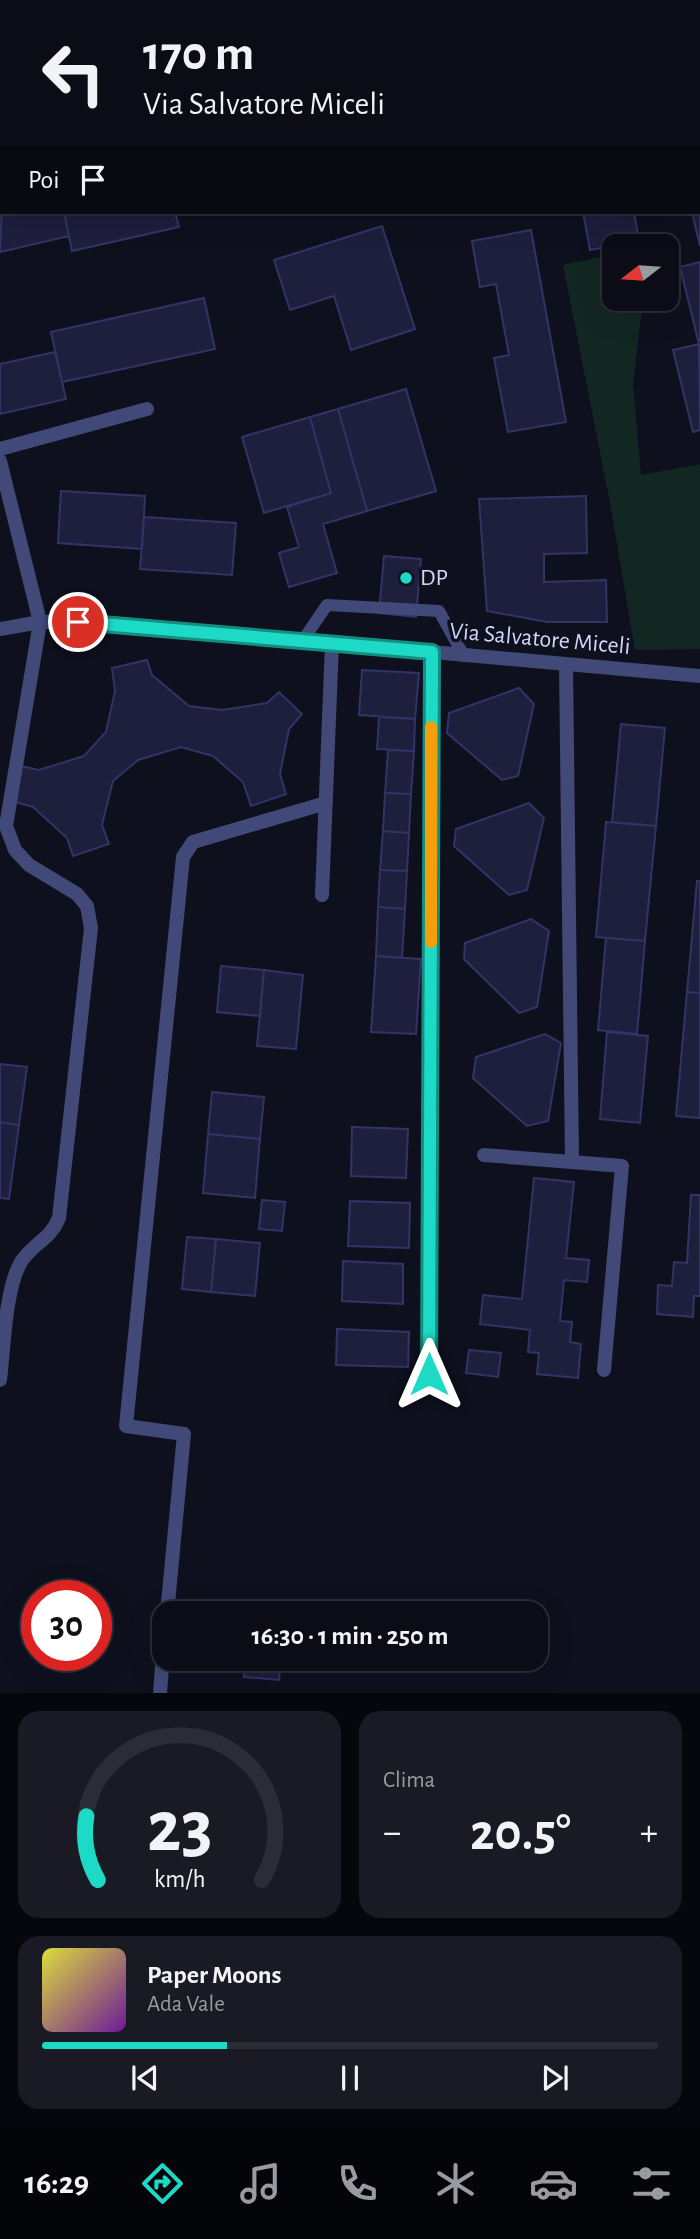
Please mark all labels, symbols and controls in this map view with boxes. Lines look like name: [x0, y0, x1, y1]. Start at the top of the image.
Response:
icon: left: [28, 28, 119, 119]
text: 170 m: [143, 30, 254, 79]
text: Via Salvatore Miceli: [143, 88, 385, 120]
icon: arrive: [74, 161, 112, 199]
text: Poi: [28, 167, 60, 193]
north arrow: [602, 234, 679, 312]
map controls: [602, 234, 679, 311]
place label: DP: [420, 566, 448, 590]
marker: DP: [398, 570, 414, 586]
pin: [48, 592, 108, 652]
icon: arrive: [59, 603, 97, 641]
street label: Via Salvatore Miceli: [449, 619, 631, 659]
position arrow: [392, 1337, 466, 1411]
speed limit sign: 30: [21, 1580, 112, 1671]
text: 16:30 · 1 min · 250 m: [252, 1623, 448, 1649]
text: Clima: [383, 1769, 435, 1792]
text: 23: [147, 1793, 212, 1866]
text: 20.5°: [470, 1807, 571, 1859]
text: −: [383, 1814, 401, 1852]
text: +: [640, 1814, 658, 1852]
text: km/h: [154, 1867, 205, 1892]
text: Paper Moons: [147, 1962, 282, 1988]
text: Ada Vale: [147, 1993, 225, 2016]
icon: previous: [126, 2059, 164, 2097]
icon: pause: [331, 2059, 369, 2097]
icon: next: [536, 2059, 574, 2097]
icon: directions: [138, 2159, 187, 2208]
icon: music: [236, 2159, 285, 2208]
icon: phone: [333, 2159, 382, 2208]
icon: climate: [431, 2159, 480, 2208]
icon: car: [529, 2159, 578, 2208]
icon: filters: [627, 2159, 676, 2208]
text: 16:29: [24, 2167, 89, 2199]

